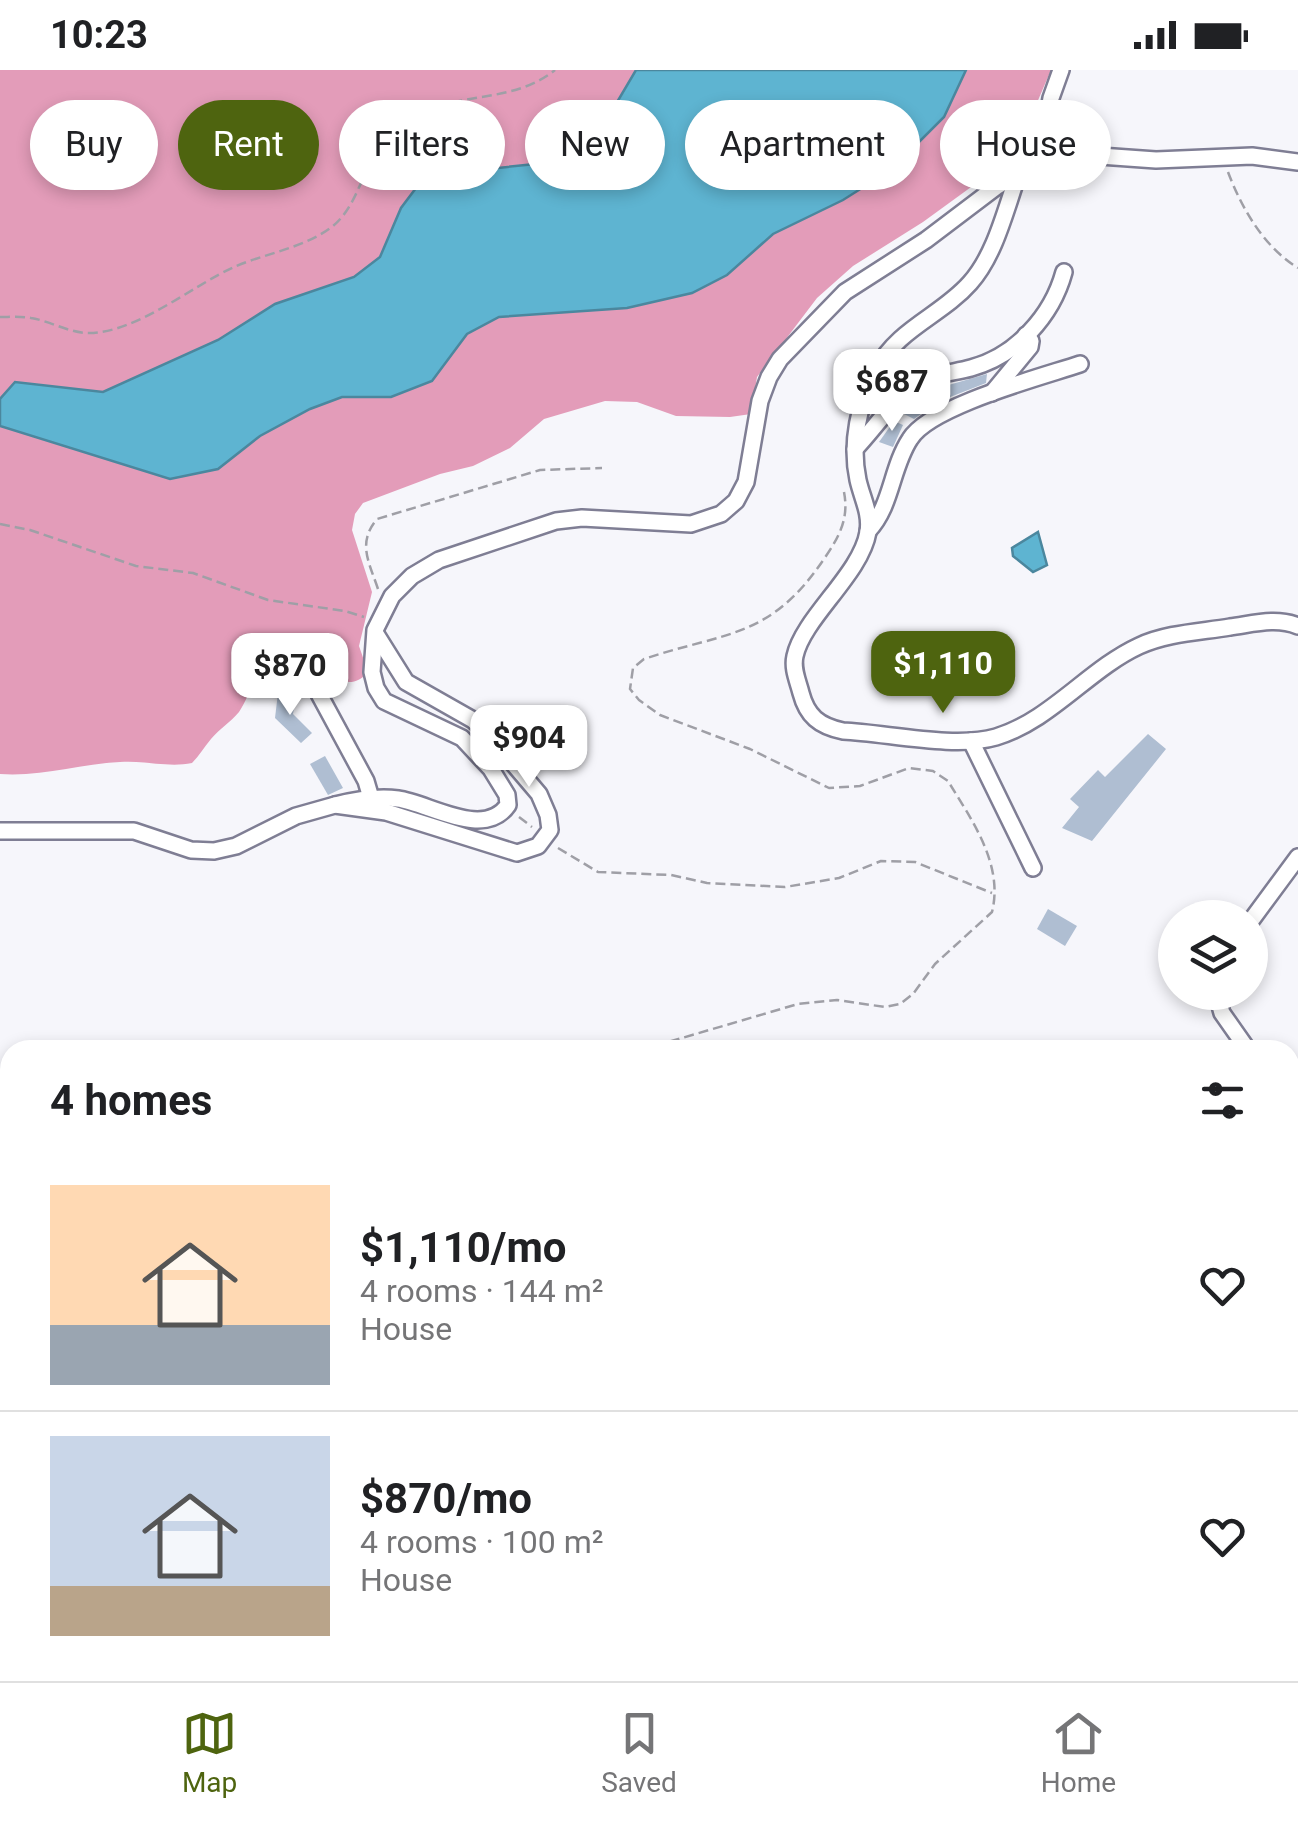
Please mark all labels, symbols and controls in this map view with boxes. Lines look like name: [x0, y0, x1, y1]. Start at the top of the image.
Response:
text: 10:23: [50, 13, 148, 57]
chip: Buy: [30, 100, 158, 190]
chip: Rent: [178, 100, 319, 190]
chip: Filters: [339, 100, 505, 190]
chip: New: [525, 100, 665, 190]
chip: Apartment: [685, 100, 920, 190]
chip: House: [940, 100, 1111, 190]
pin: $687: [833, 349, 951, 434]
text: $687: [855, 362, 929, 400]
pin: $1,110: [862, 631, 1024, 716]
pin: $870: [231, 633, 349, 718]
text: $1,110: [893, 644, 993, 682]
text: $870: [253, 646, 327, 684]
pin: $904: [470, 705, 588, 790]
text: $904: [492, 718, 566, 756]
map controls: [1158, 900, 1268, 1010]
button: layers: [1158, 900, 1268, 1010]
icon: filters: [1195, 1073, 1250, 1128]
text: 4 homes: [50, 1076, 212, 1125]
text: $1,110/mo: [360, 1223, 567, 1272]
icon: home: [130, 1225, 250, 1345]
icon: heart: [1195, 1258, 1250, 1313]
text: 4 rooms · 144 m²: [360, 1272, 603, 1310]
text: House: [360, 1310, 452, 1348]
text: $870/mo: [360, 1474, 532, 1523]
icon: home: [130, 1476, 250, 1596]
icon: heart: [1195, 1509, 1250, 1564]
text: 4 rooms · 100 m²: [360, 1523, 603, 1561]
text: House: [360, 1561, 452, 1599]
tab: Map: [182, 1706, 237, 1799]
tab: Saved: [601, 1706, 677, 1799]
tab: Home: [1041, 1706, 1116, 1799]

